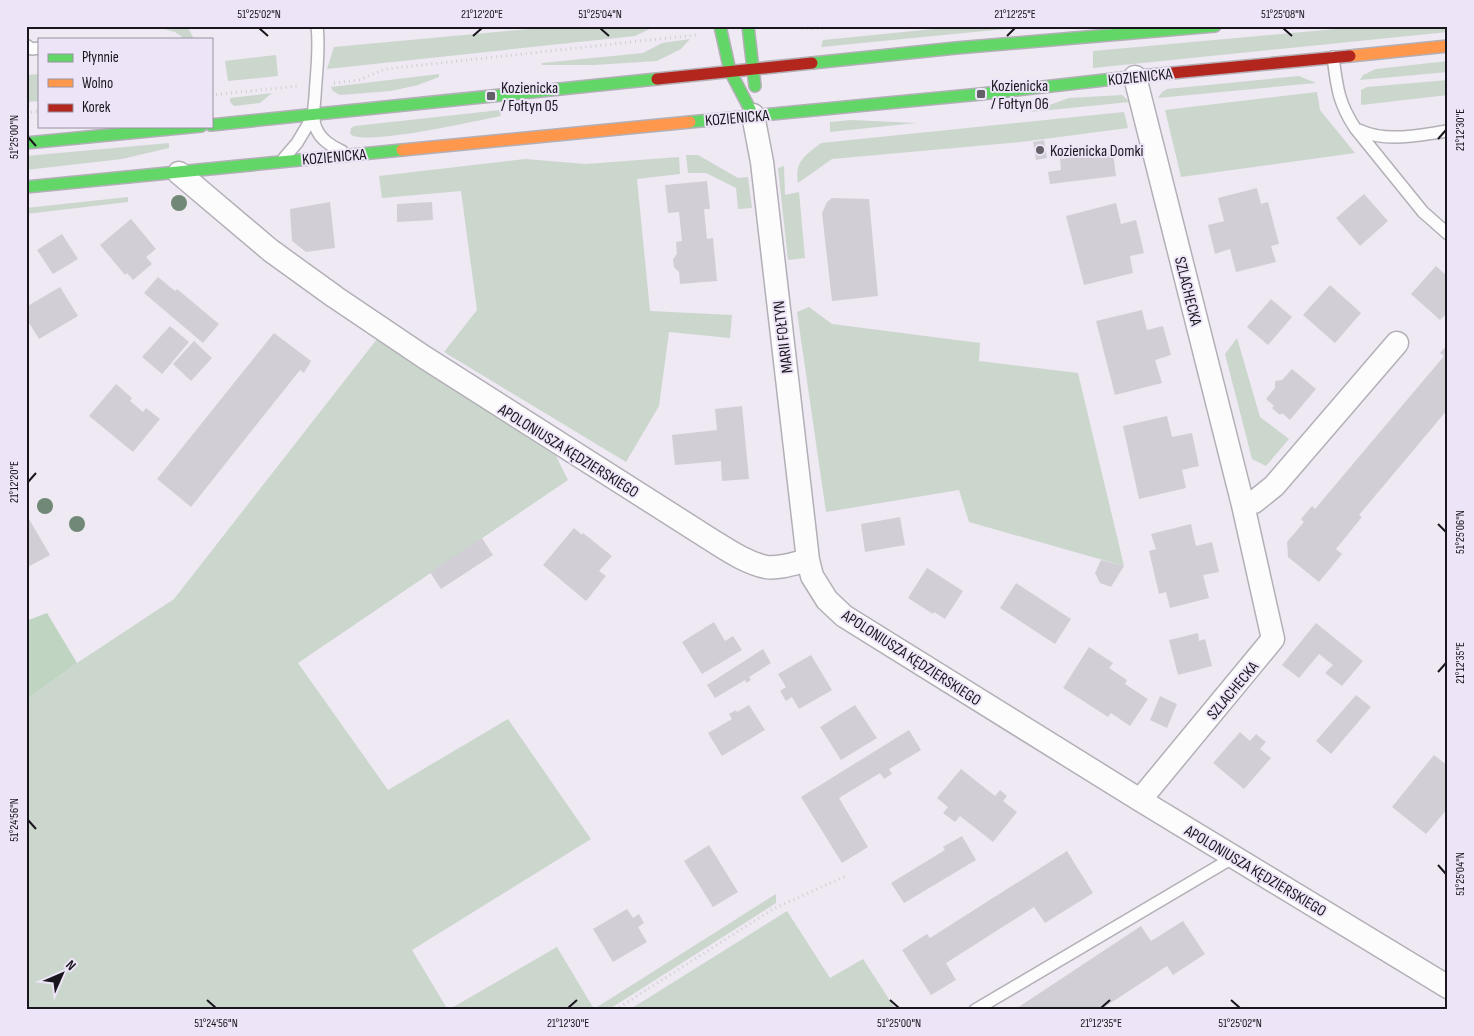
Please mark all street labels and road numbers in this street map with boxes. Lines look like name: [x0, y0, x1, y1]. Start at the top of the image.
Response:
street label: KOZIENICKA: [1107, 65, 1173, 90]
street label: KOZIENICKA: [704, 106, 770, 131]
street label: KOZIENICKA: [301, 145, 367, 170]
street label: SZLACHECKA: [1170, 255, 1205, 328]
street label: MARII FOŁTYN: [770, 299, 797, 374]
street label: APOLONIUSZA KĘDZIERSKIEGO: [494, 400, 642, 502]
street label: APOLONIUSZA KĘDZIERSKIEGO: [837, 606, 984, 710]
street label: SZLACHECKA: [1203, 658, 1263, 724]
street label: APOLONIUSZA KĘDZIERSKIEGO: [1180, 821, 1330, 921]

